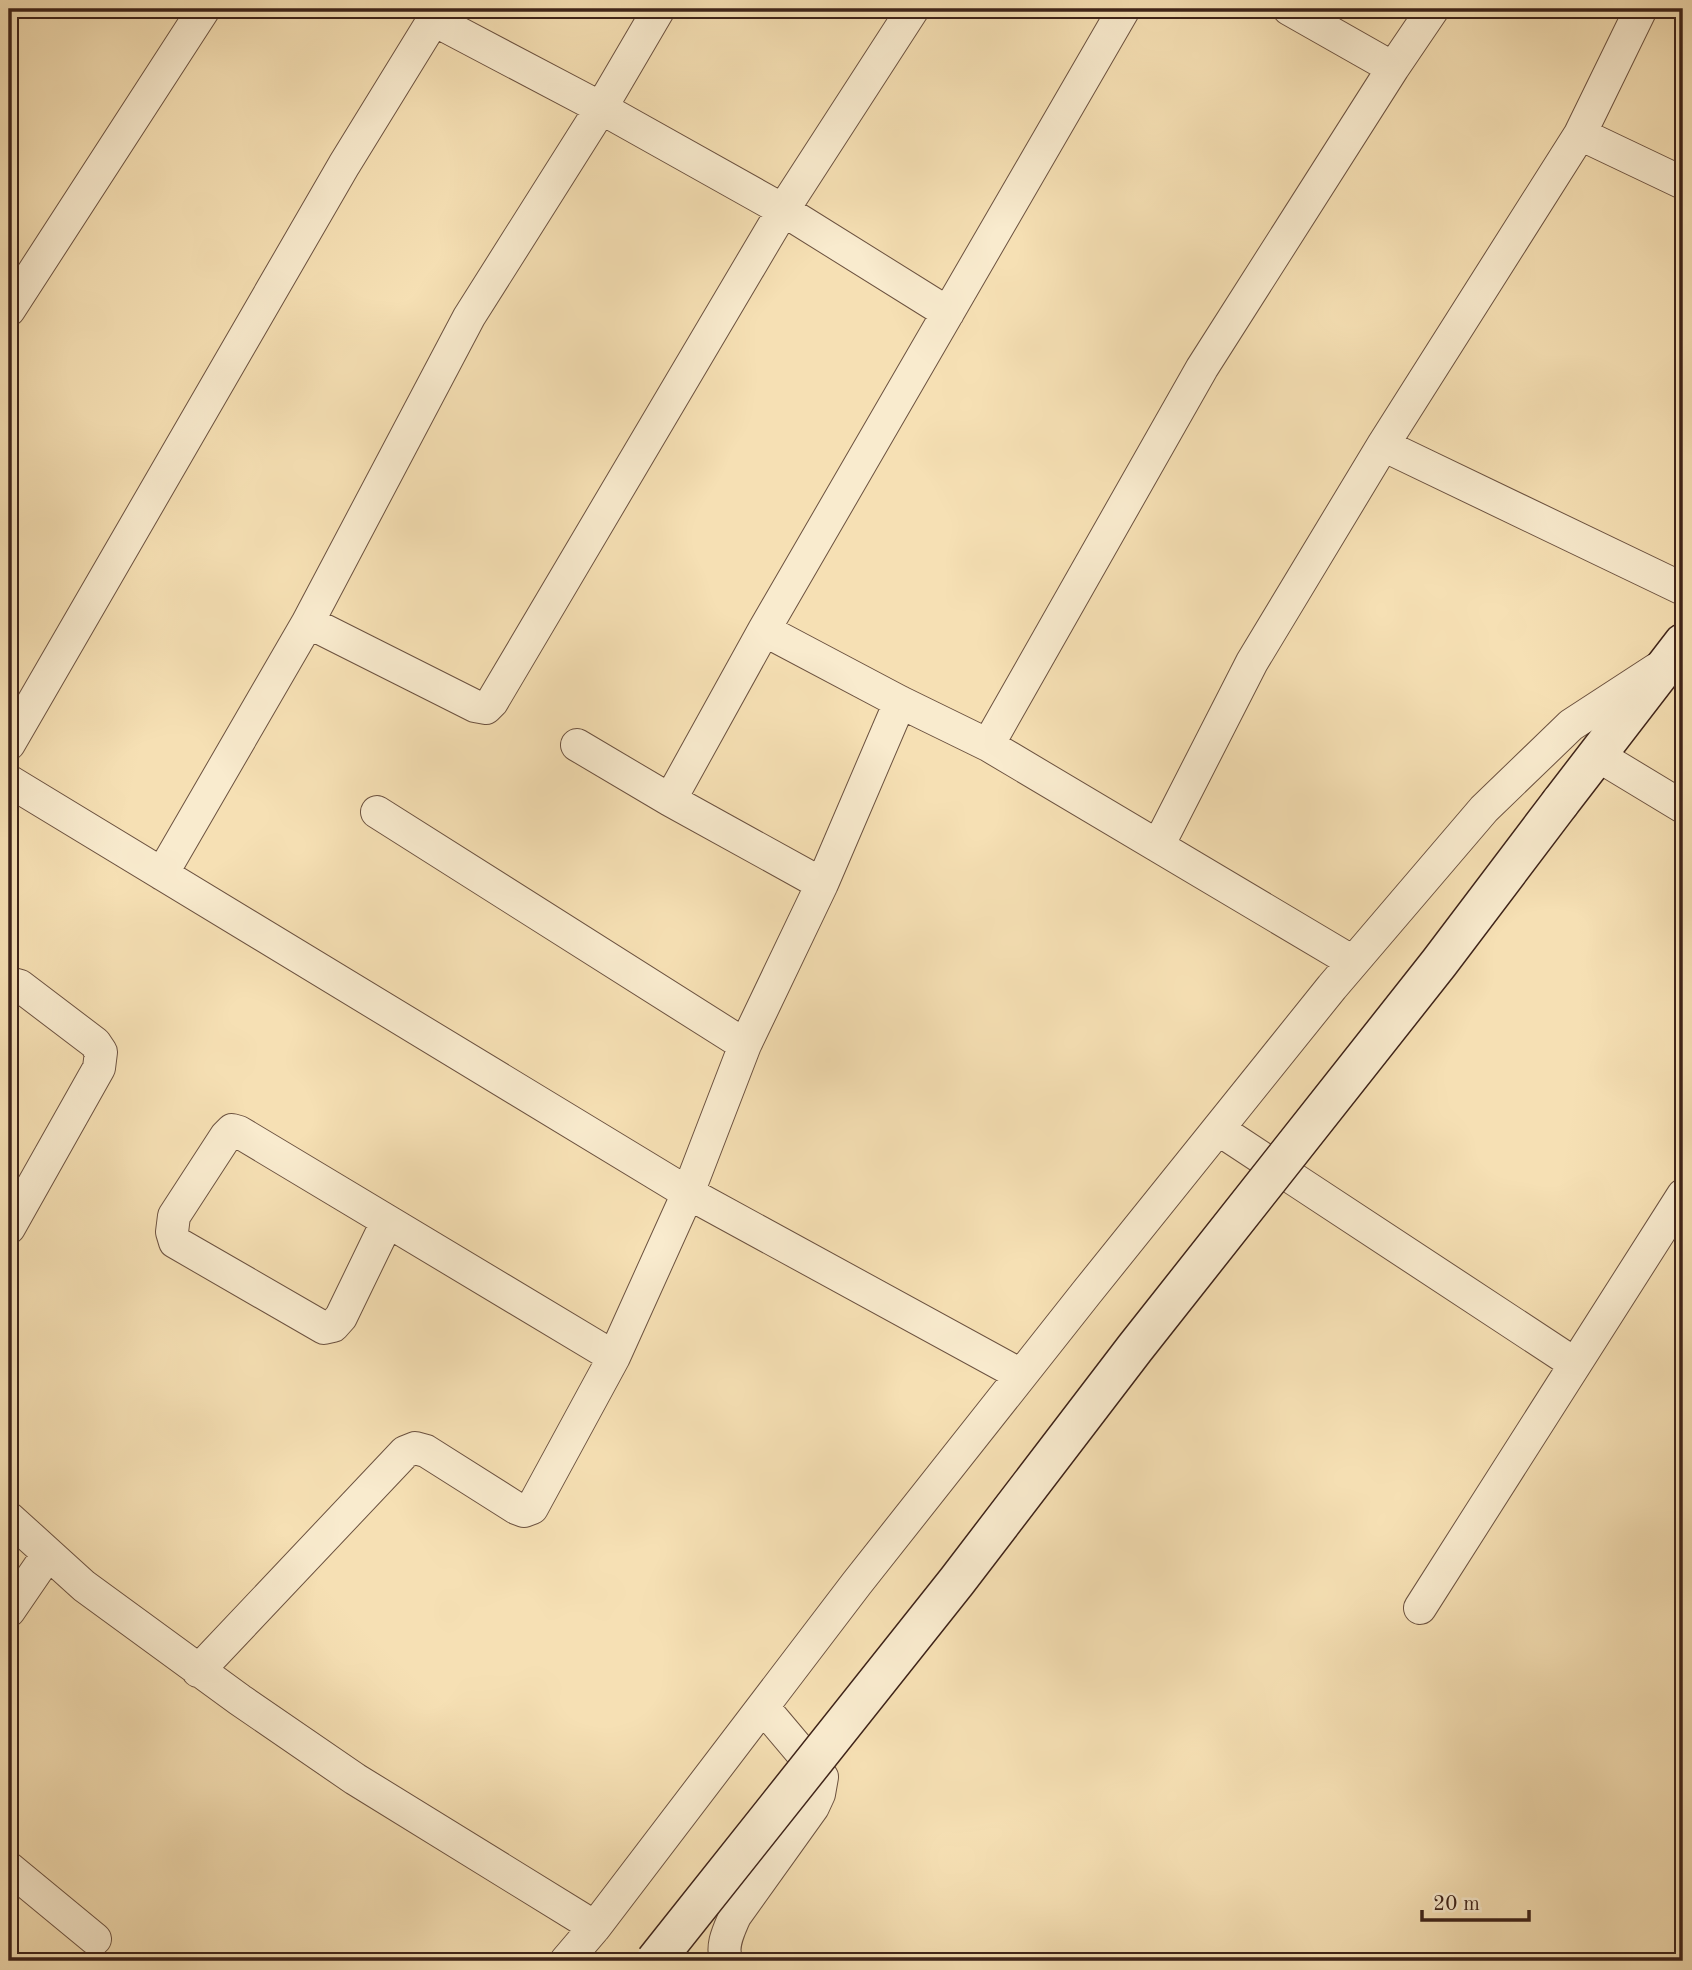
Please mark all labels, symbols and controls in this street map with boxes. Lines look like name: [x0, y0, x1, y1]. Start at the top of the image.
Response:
scale bar: [1422, 1879, 1529, 1923]
text: 20 m: [1433, 1894, 1480, 1915]

